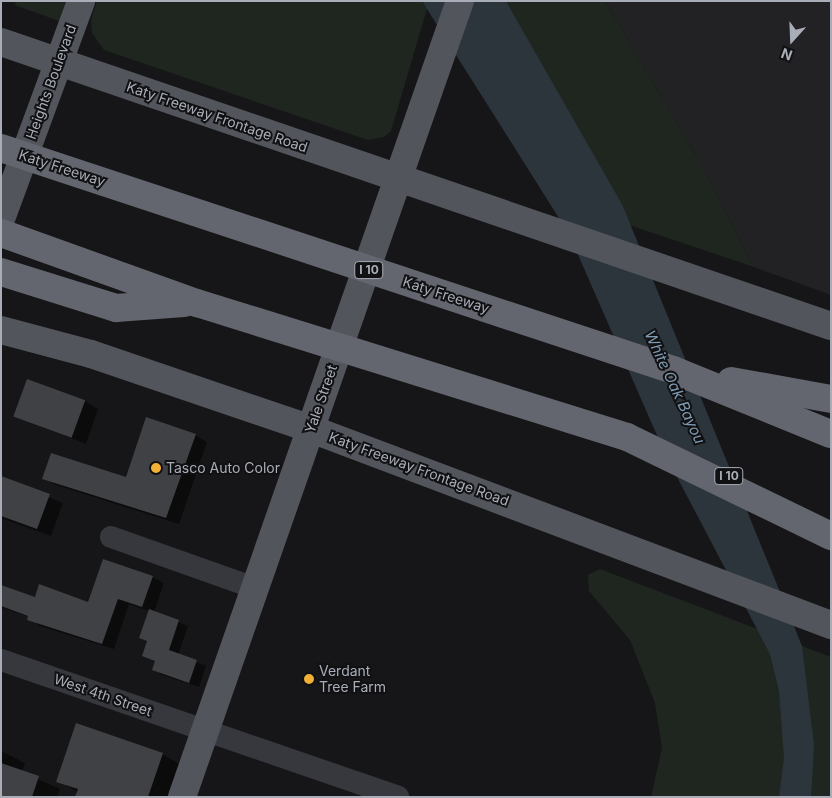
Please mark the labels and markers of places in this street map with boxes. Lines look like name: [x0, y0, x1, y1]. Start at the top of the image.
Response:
place label: Tasco Auto Color: [166, 460, 280, 476]
marker: Tasco Auto Color: [150, 462, 162, 474]
place label: Verdant Tree Farm: [319, 663, 386, 696]
marker: Verdant Tree Farm: [303, 673, 315, 685]

